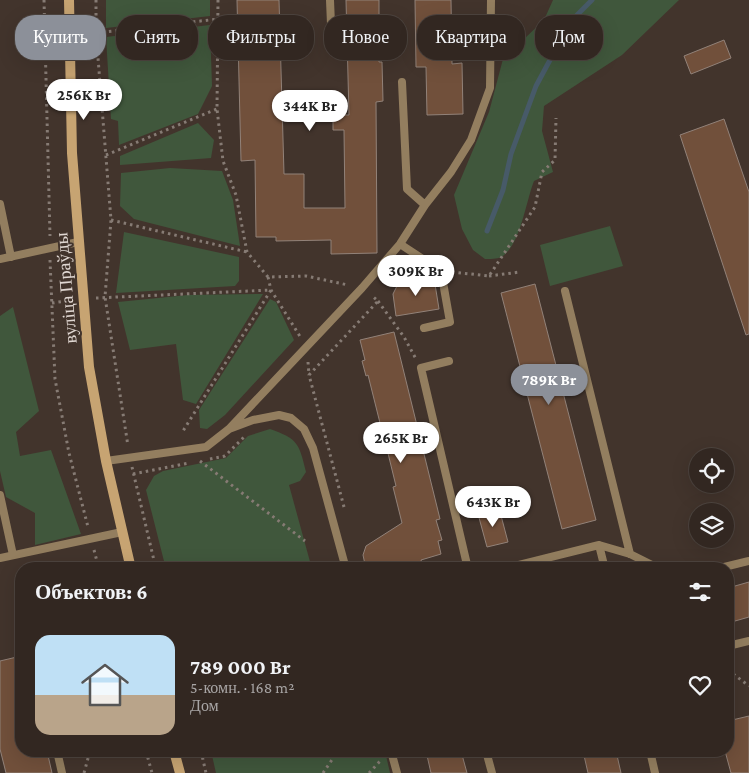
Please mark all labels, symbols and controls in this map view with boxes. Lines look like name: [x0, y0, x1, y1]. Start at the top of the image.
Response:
chip: Купить: [15, 15, 106, 60]
chip: Снять: [116, 15, 198, 60]
chip: Фильтры: [208, 15, 314, 60]
chip: Новое: [324, 15, 407, 60]
chip: Квартира: [417, 15, 525, 60]
chip: Дом: [535, 15, 603, 60]
pin: 256K Br: [38, 78, 130, 121]
text: 256K Br: [57, 86, 111, 103]
pin: 344K Br: [264, 90, 356, 132]
text: 344K Br: [283, 97, 337, 114]
street label: вуліца Праўды: [51, 232, 81, 344]
pin: 309K Br: [370, 254, 462, 297]
text: 309K Br: [388, 262, 444, 279]
pin: 789K Br: [503, 364, 595, 406]
text: 789K Br: [522, 371, 576, 388]
pin: 265K Br: [355, 422, 447, 464]
text: 265K Br: [374, 429, 428, 446]
map controls: [689, 448, 734, 548]
button: locate: [689, 448, 734, 493]
pin: 643K Br: [447, 486, 539, 528]
text: 643K Br: [466, 493, 520, 510]
button: layers: [689, 503, 734, 548]
icon: filters: [686, 578, 714, 606]
text: Объектов: 6: [35, 580, 148, 604]
icon: home: [75, 655, 135, 715]
text: 789 000 Br: [190, 655, 291, 679]
icon: heart: [686, 671, 714, 699]
text: 5-комн. · 168 m²: [190, 679, 294, 696]
text: Дом: [190, 697, 219, 714]

